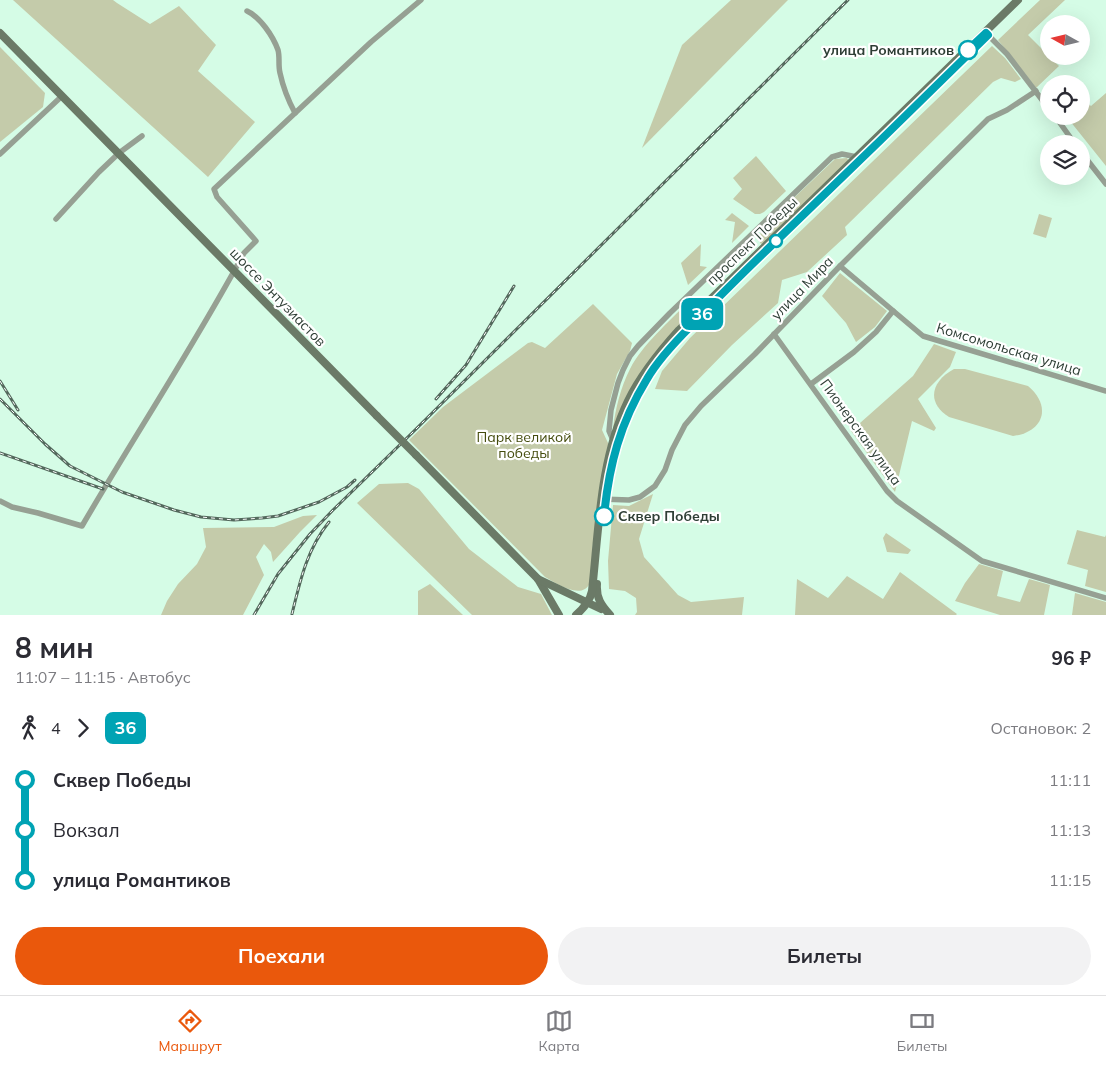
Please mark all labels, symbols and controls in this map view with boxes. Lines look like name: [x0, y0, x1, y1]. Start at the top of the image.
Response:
north arrow: [1040, 15, 1090, 65]
map controls: [1040, 15, 1090, 185]
marker: улица Романтиков: [958, 40, 978, 60]
place label: улица Романтиков: [823, 41, 954, 59]
button: locate: [1040, 75, 1090, 125]
button: layers: [1040, 135, 1090, 185]
street label: проспект Победы: [703, 193, 801, 289]
unlabelled marker: [769, 234, 783, 248]
street label: шоссе Энтузиастов: [226, 244, 330, 350]
street label: улица Мира: [767, 252, 837, 324]
line badge: 36: [680, 298, 724, 330]
text: 36: [691, 302, 713, 325]
street label: Комсомольская улица: [934, 318, 1084, 380]
street label: Пионерская улица: [816, 375, 906, 489]
park label: Парк великой победы: [476, 428, 572, 462]
marker: Сквер Победы: [594, 506, 614, 526]
place label: Сквер Победы: [618, 507, 720, 525]
text: 8 мин: [15, 630, 94, 665]
text: 96 ₽: [1052, 646, 1091, 670]
text: 11:07 – 11:15 · Автобус: [15, 667, 191, 687]
icon: walk: [15, 714, 43, 742]
icon: forward: [69, 714, 97, 742]
text: 36: [115, 716, 136, 739]
text: 4: [51, 718, 61, 738]
text: Остановок: 2: [990, 718, 1091, 738]
text: Сквер Победы: [53, 768, 191, 792]
text: 11:11: [1049, 770, 1091, 790]
text: Вокзал: [53, 818, 120, 842]
text: 11:13: [1049, 820, 1091, 840]
text: улица Романтиков: [53, 868, 231, 892]
text: 11:15: [1049, 870, 1091, 890]
button: Поехали: [15, 927, 548, 985]
button: Билеты: [558, 927, 1091, 985]
tab: Маршрут: [159, 1007, 222, 1055]
tab: Карта: [539, 1007, 580, 1055]
tab: Билеты: [897, 1007, 947, 1055]

